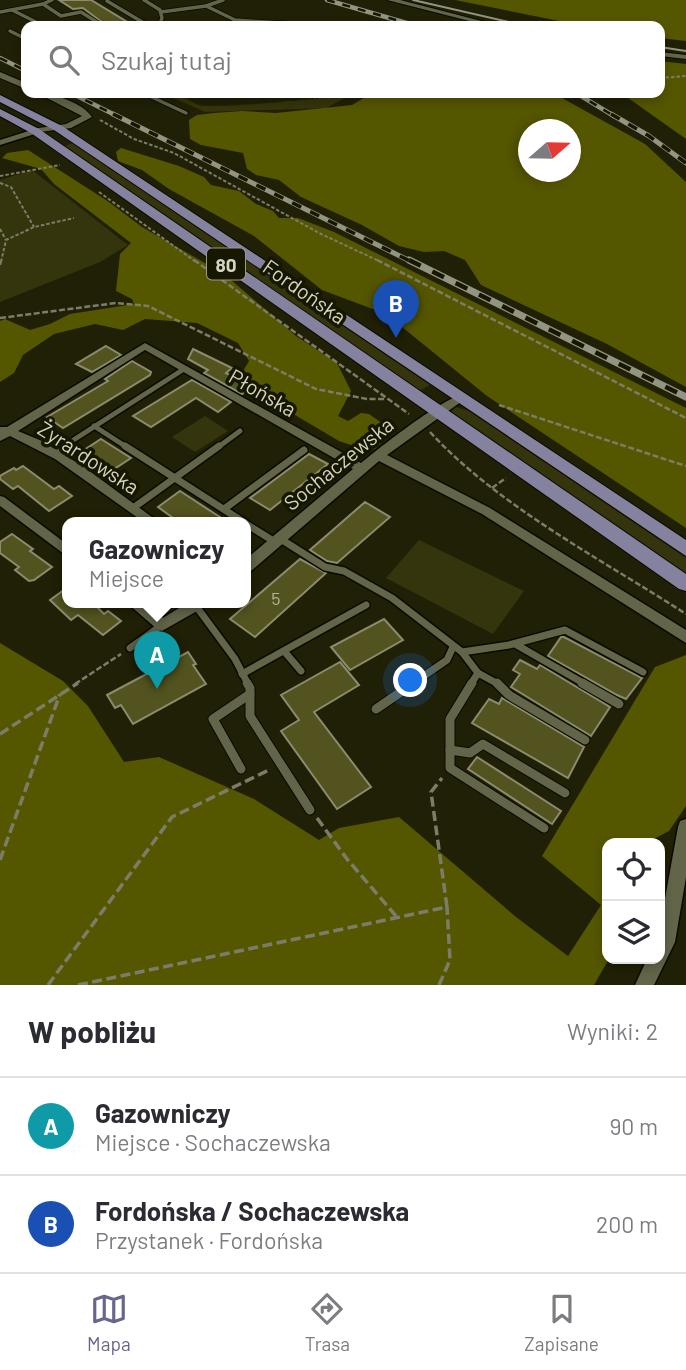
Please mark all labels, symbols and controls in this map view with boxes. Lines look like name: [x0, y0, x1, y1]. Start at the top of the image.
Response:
search box: [21, 21, 665, 98]
icon: search: [45, 41, 83, 79]
text: Szukaj tutaj: [101, 44, 232, 75]
north arrow: [518, 119, 581, 182]
road number: 80: [207, 248, 245, 280]
street label: Fordońska: [259, 253, 351, 329]
pin: B: [373, 280, 419, 338]
street label: Płońska: [225, 363, 301, 421]
street label: Sochaczewska: [278, 411, 398, 515]
street label: Żyrardowska: [34, 415, 144, 499]
popup: [62, 517, 251, 608]
text: Gazowniczy: [89, 533, 224, 564]
text: Miejsce: [89, 564, 164, 592]
house number: 5: [271, 587, 281, 609]
pin: A: [134, 631, 180, 689]
your location: [393, 663, 427, 697]
map controls: [602, 838, 665, 964]
button: locate: [602, 838, 665, 901]
button: layers: [602, 901, 665, 964]
text: W pobliżu: [28, 1013, 156, 1049]
text: Wyniki: 2: [567, 1017, 658, 1045]
text: Gazowniczy: [95, 1097, 231, 1128]
text: A: [43, 1112, 59, 1140]
text: 90 m: [609, 1112, 658, 1140]
text: Miejsce · Sochaczewska: [95, 1128, 331, 1156]
text: Fordońska / Sochaczewska: [95, 1195, 409, 1226]
text: B: [44, 1210, 58, 1238]
text: 200 m: [596, 1210, 658, 1238]
text: Przystanek · Fordońska: [95, 1226, 323, 1254]
tab: Mapa: [87, 1290, 131, 1355]
tab: Trasa: [305, 1290, 350, 1355]
tab: Zapisane: [524, 1290, 599, 1355]

